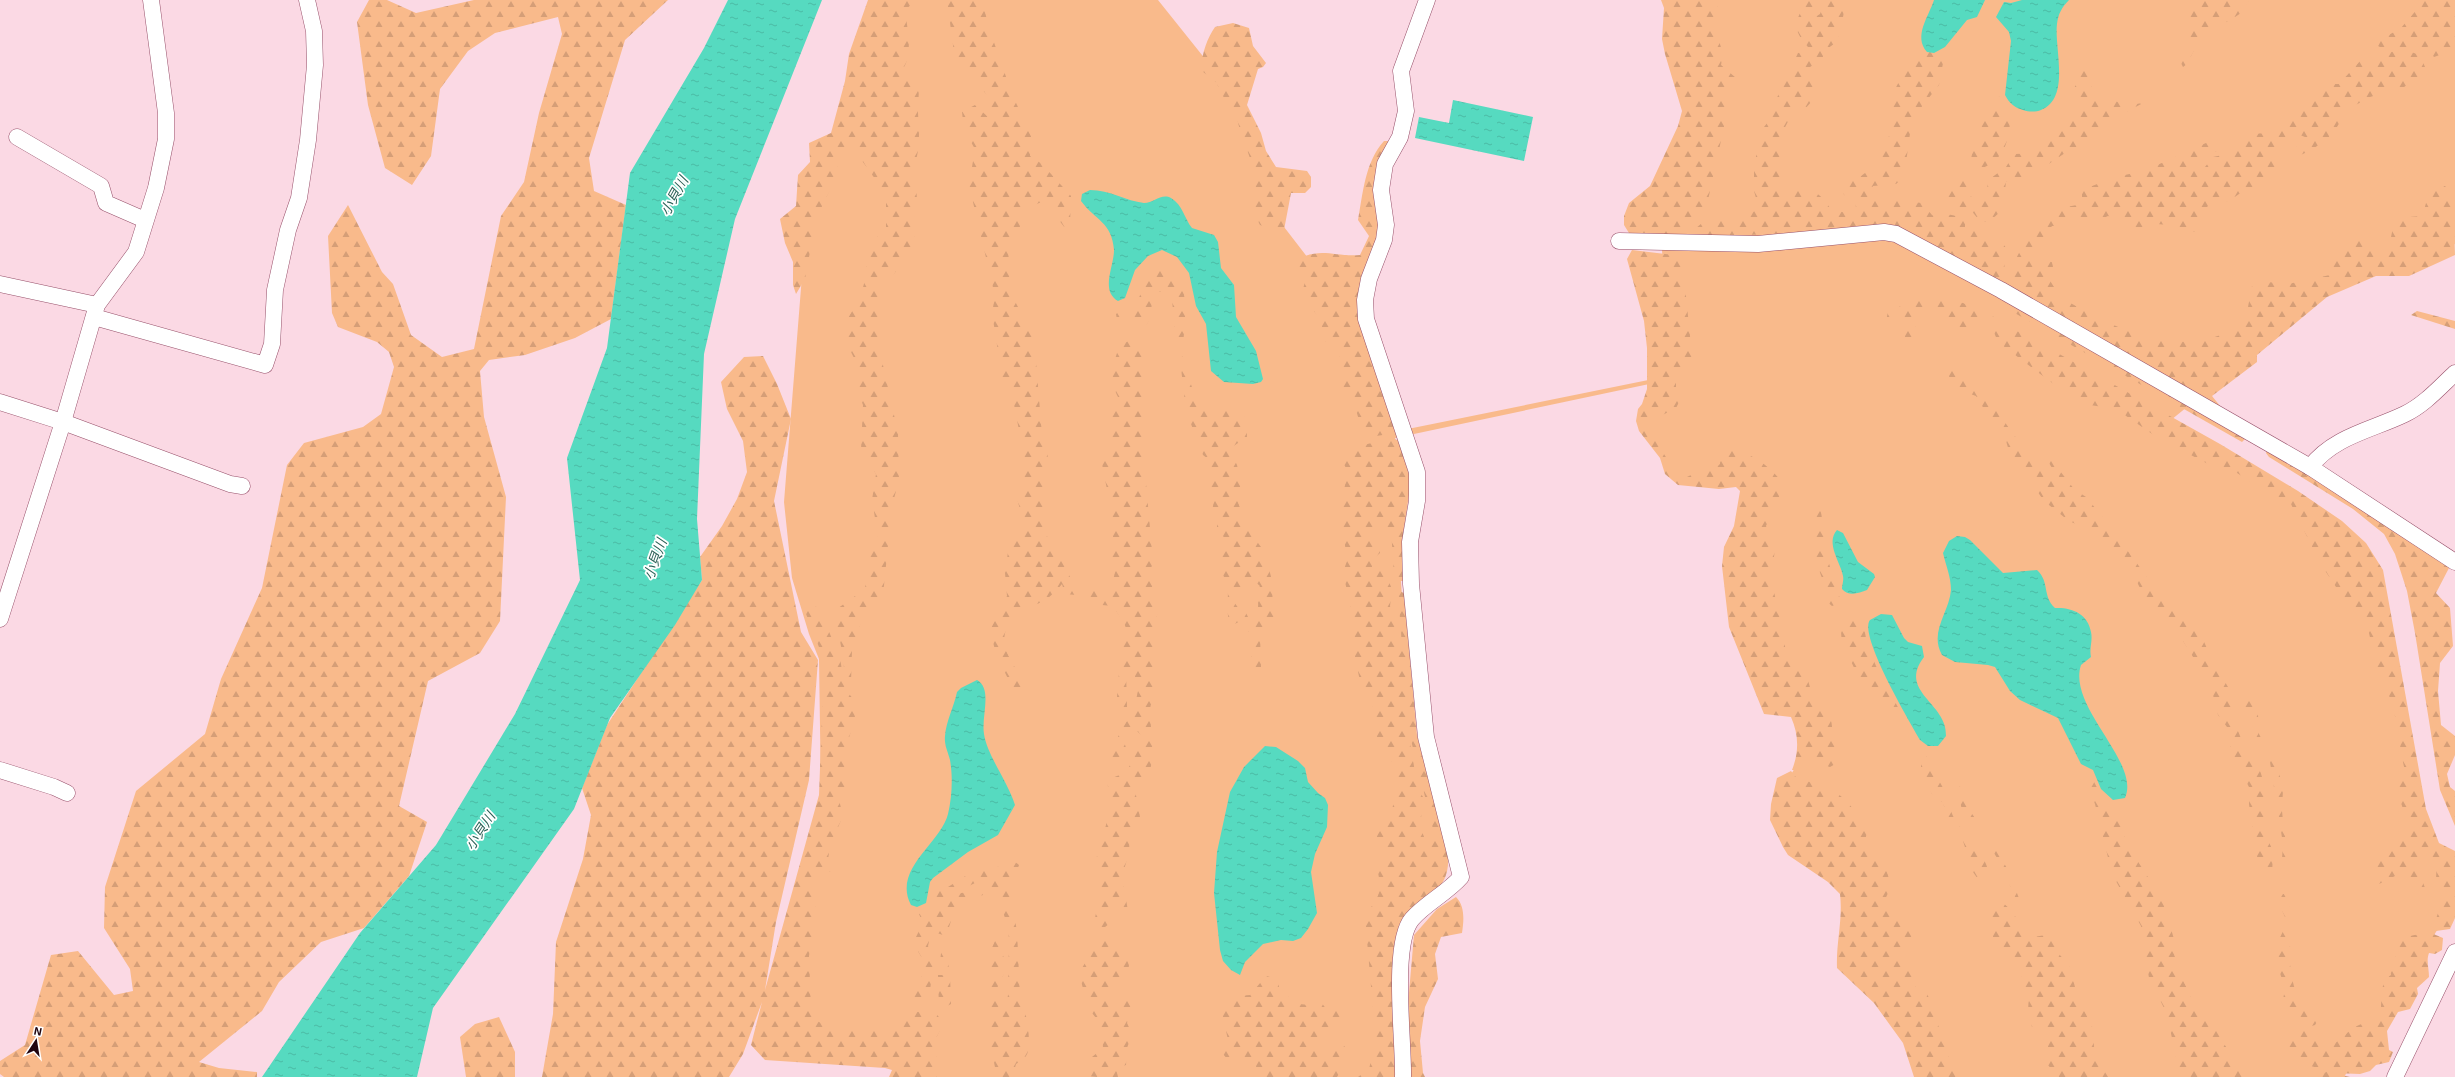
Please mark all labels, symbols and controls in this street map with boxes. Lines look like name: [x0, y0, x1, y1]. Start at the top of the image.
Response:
water label: 小貝川: [656, 172, 692, 218]
water label: 小貝川: [639, 534, 670, 581]
water label: 小貝川: [461, 807, 499, 853]
north arrow: [16, 1021, 56, 1061]
text: N: [33, 1024, 43, 1038]

